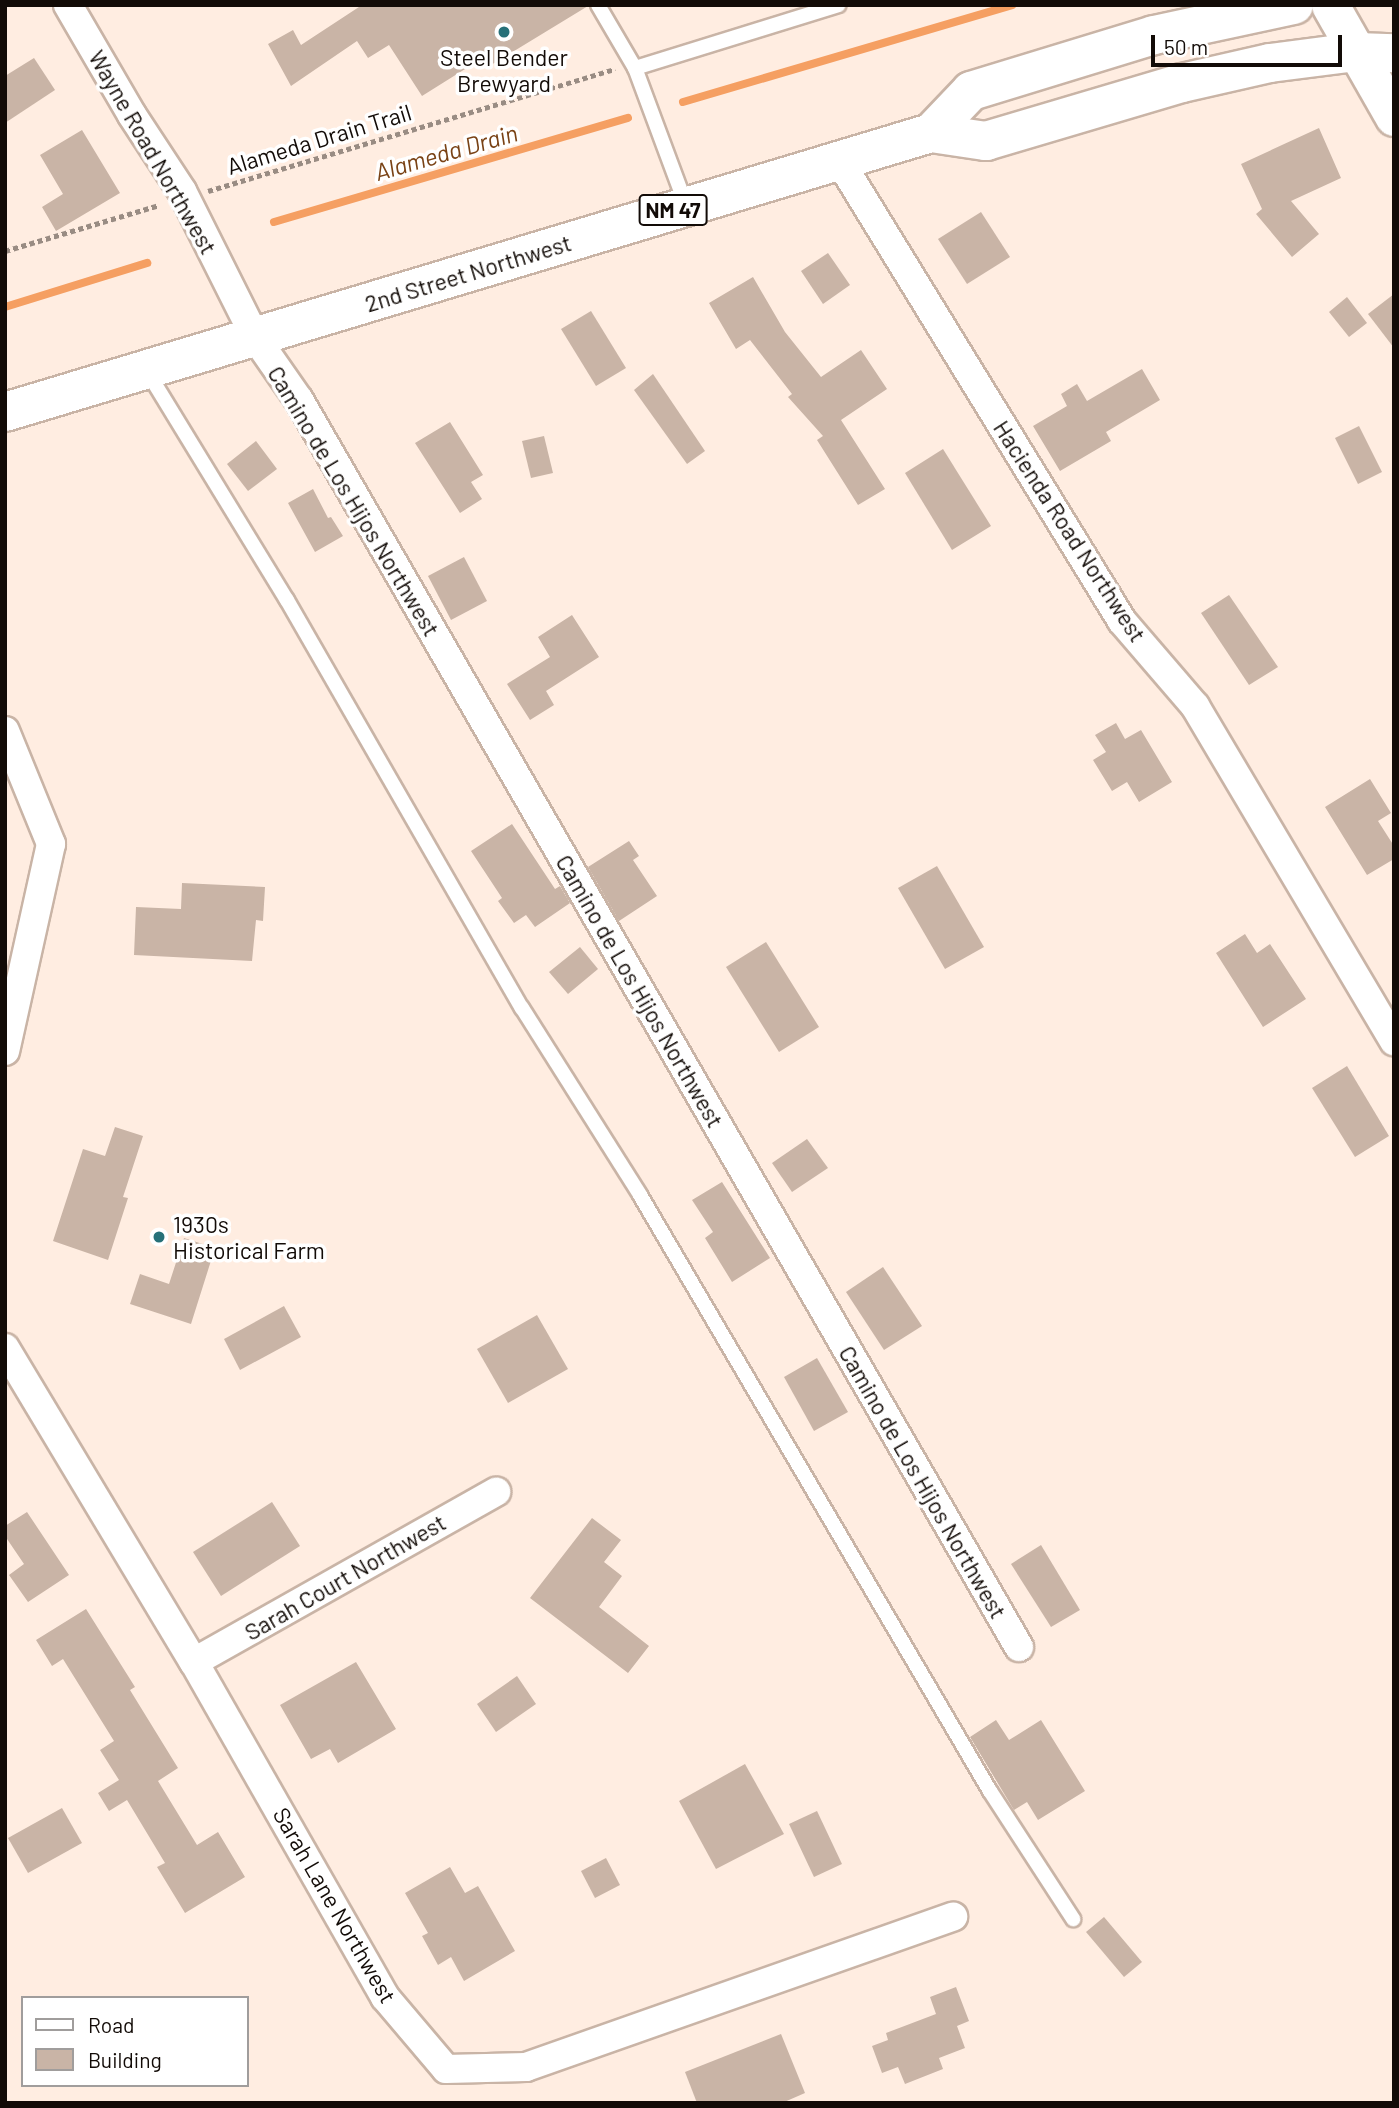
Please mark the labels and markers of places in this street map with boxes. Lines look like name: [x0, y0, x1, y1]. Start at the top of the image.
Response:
marker: Steel Bender Brewyard: [496, 24, 512, 40]
place label: Steel Bender Brewyard: [440, 43, 568, 97]
place label: 1930s Historical Farm: [173, 1210, 325, 1264]
marker: 1930s Historical Farm: [151, 1229, 167, 1245]

